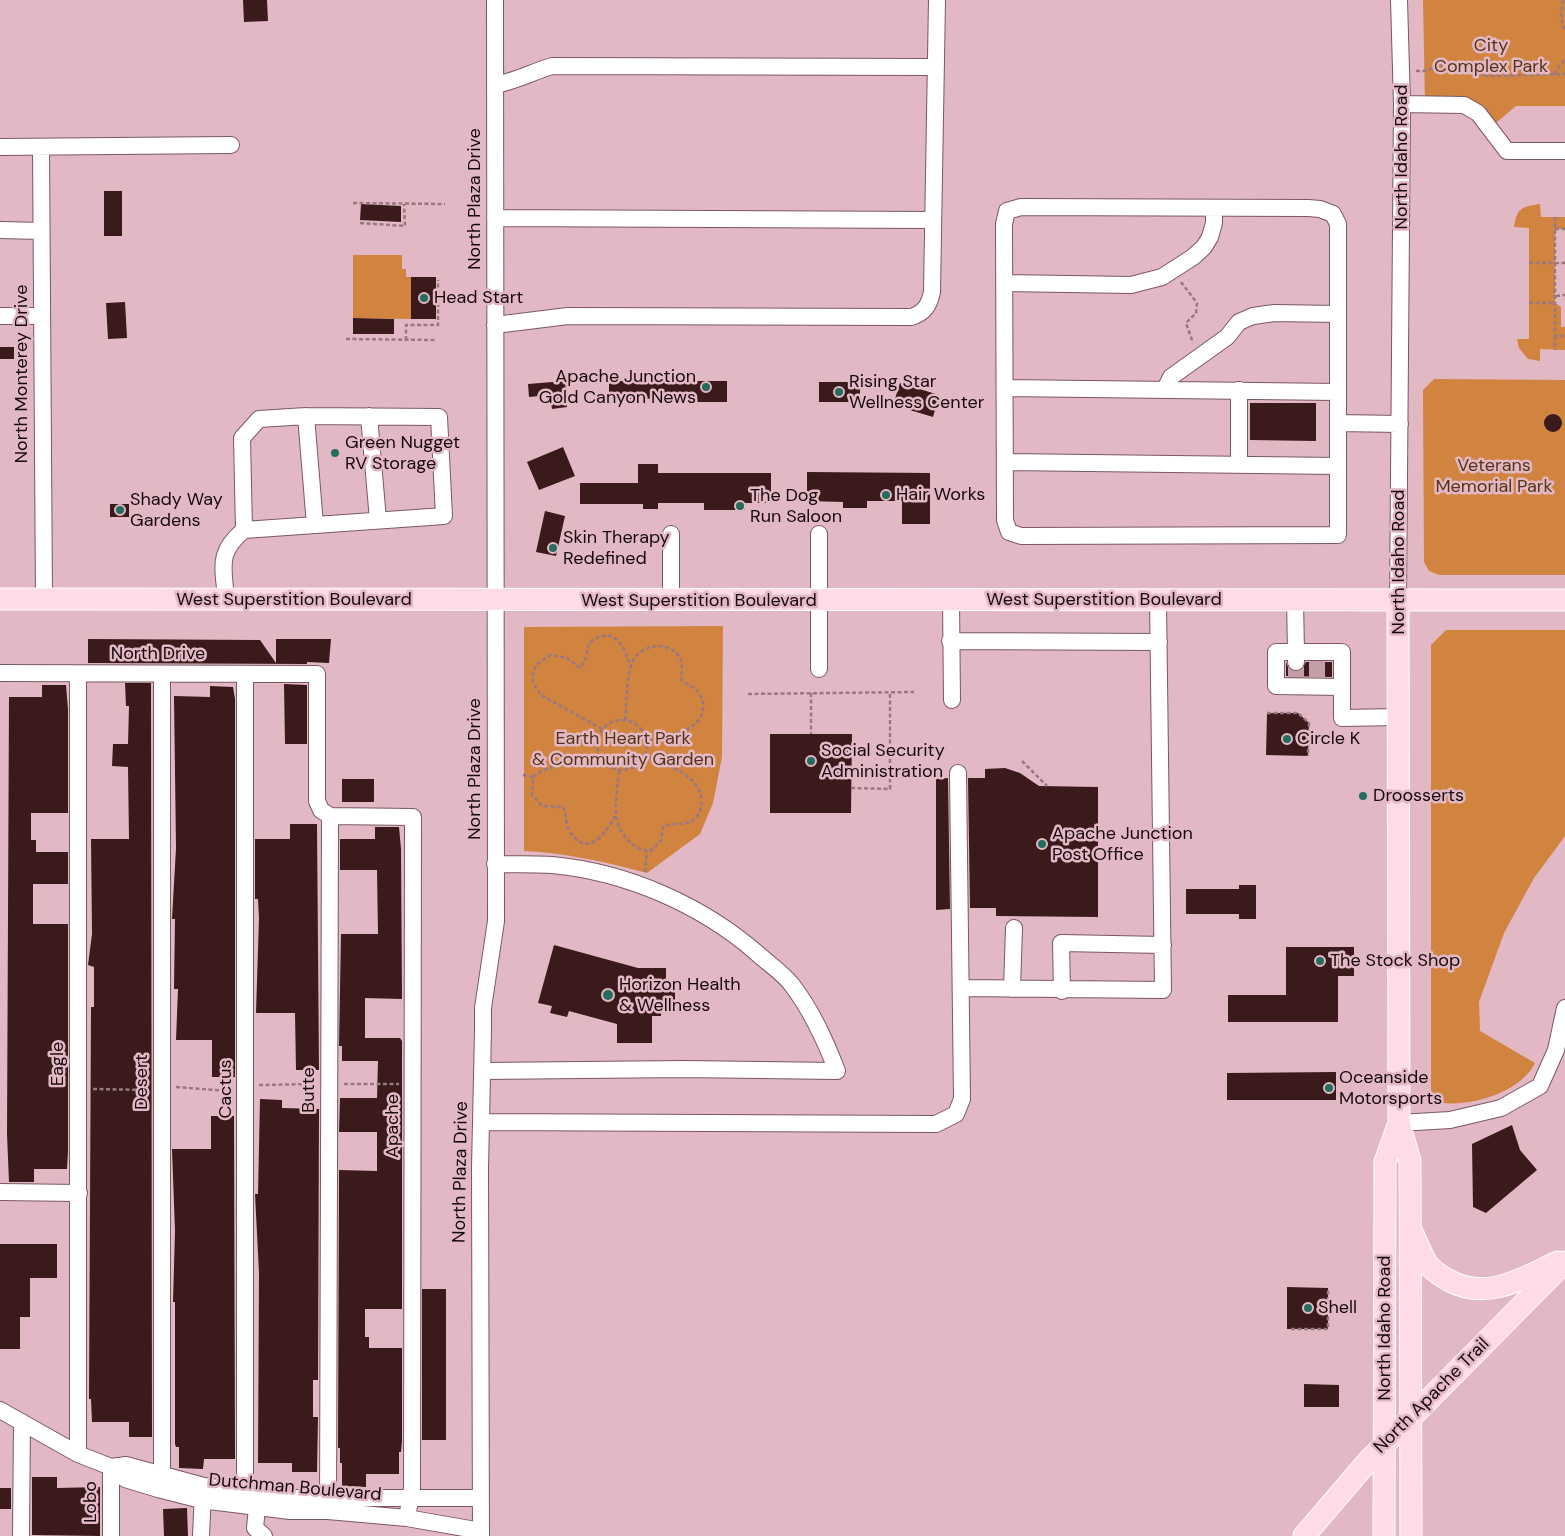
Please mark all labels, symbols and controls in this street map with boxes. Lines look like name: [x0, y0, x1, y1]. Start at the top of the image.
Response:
park label: City Complex Park: [1434, 35, 1548, 78]
street label: North Idaho Road: [1391, 85, 1413, 229]
street label: North Plaza Drive: [464, 128, 486, 270]
street label: North Monterey Drive: [11, 285, 33, 463]
place label: Head Start: [434, 287, 523, 309]
marker: Head Start: [418, 292, 430, 304]
place label: Apache Junction Gold Canyon News: [539, 366, 696, 408]
place label: Rising Star Wellness Center: [849, 371, 984, 414]
marker: Apache Junction Gold Canyon News: [700, 381, 712, 393]
marker: Rising Star Wellness Center: [833, 386, 845, 398]
place label: Green Nugget RV Storage: [345, 432, 460, 474]
marker: Green Nugget RV Storage: [329, 447, 341, 459]
park label: Veterans Memorial Park: [1435, 455, 1553, 498]
place label: Hair Works: [896, 484, 985, 506]
place label: The Dog Run Saloon: [750, 485, 842, 528]
place label: Shady Way Gardens: [130, 489, 223, 532]
marker: Hair Works: [880, 489, 892, 501]
street label: North Idaho Road: [1388, 490, 1410, 634]
marker: The Dog Run Saloon: [734, 500, 746, 512]
marker: Shady Way Gardens: [114, 504, 126, 516]
place label: Skin Therapy Redefined: [563, 527, 670, 570]
marker: Skin Therapy Redefined: [547, 542, 559, 554]
street label: West Superstition Boulevard: [176, 589, 412, 611]
street label: West Superstition Boulevard: [986, 589, 1222, 611]
street label: West Superstition Boulevard: [581, 590, 817, 612]
street label: North Drive: [111, 643, 205, 665]
street label: North Plaza Drive: [464, 698, 486, 840]
park label: Earth Heart Park & Community Garden: [532, 728, 714, 771]
place label: Circle K: [1297, 728, 1360, 750]
marker: Circle K: [1281, 733, 1293, 745]
place label: Social Security Administration: [821, 740, 945, 782]
marker: Social Security Administration: [805, 755, 817, 767]
place label: Droosserts: [1373, 785, 1464, 807]
marker: Droosserts: [1357, 790, 1369, 802]
place label: Apache Junction Post Office: [1052, 823, 1193, 866]
marker: Apache Junction Post Office: [1036, 838, 1048, 850]
place label: The Stock Shop: [1330, 950, 1460, 972]
marker: The Stock Shop: [1314, 955, 1326, 967]
place label: Horizon Health & Wellness: [619, 974, 741, 1016]
marker: Horizon Health & Wellness: [601, 988, 615, 1002]
street label: Eagle: [47, 1042, 69, 1086]
street label: Desert: [131, 1054, 153, 1110]
street label: Cactus: [215, 1059, 237, 1119]
street label: Butte: [298, 1067, 320, 1113]
place label: Oceanside Motorsports: [1339, 1067, 1442, 1110]
marker: Oceanside Motorsports: [1323, 1082, 1335, 1094]
street label: Apache: [382, 1094, 404, 1158]
street label: North Plaza Drive: [449, 1101, 473, 1243]
street label: North Idaho Road: [1374, 1256, 1396, 1400]
place label: Shell: [1318, 1297, 1357, 1319]
marker: Shell: [1302, 1302, 1314, 1314]
street label: North Apache Trail: [1370, 1334, 1494, 1458]
street label: Dutchman Boulevard: [208, 1470, 382, 1506]
street label: Lobo: [80, 1481, 102, 1523]

